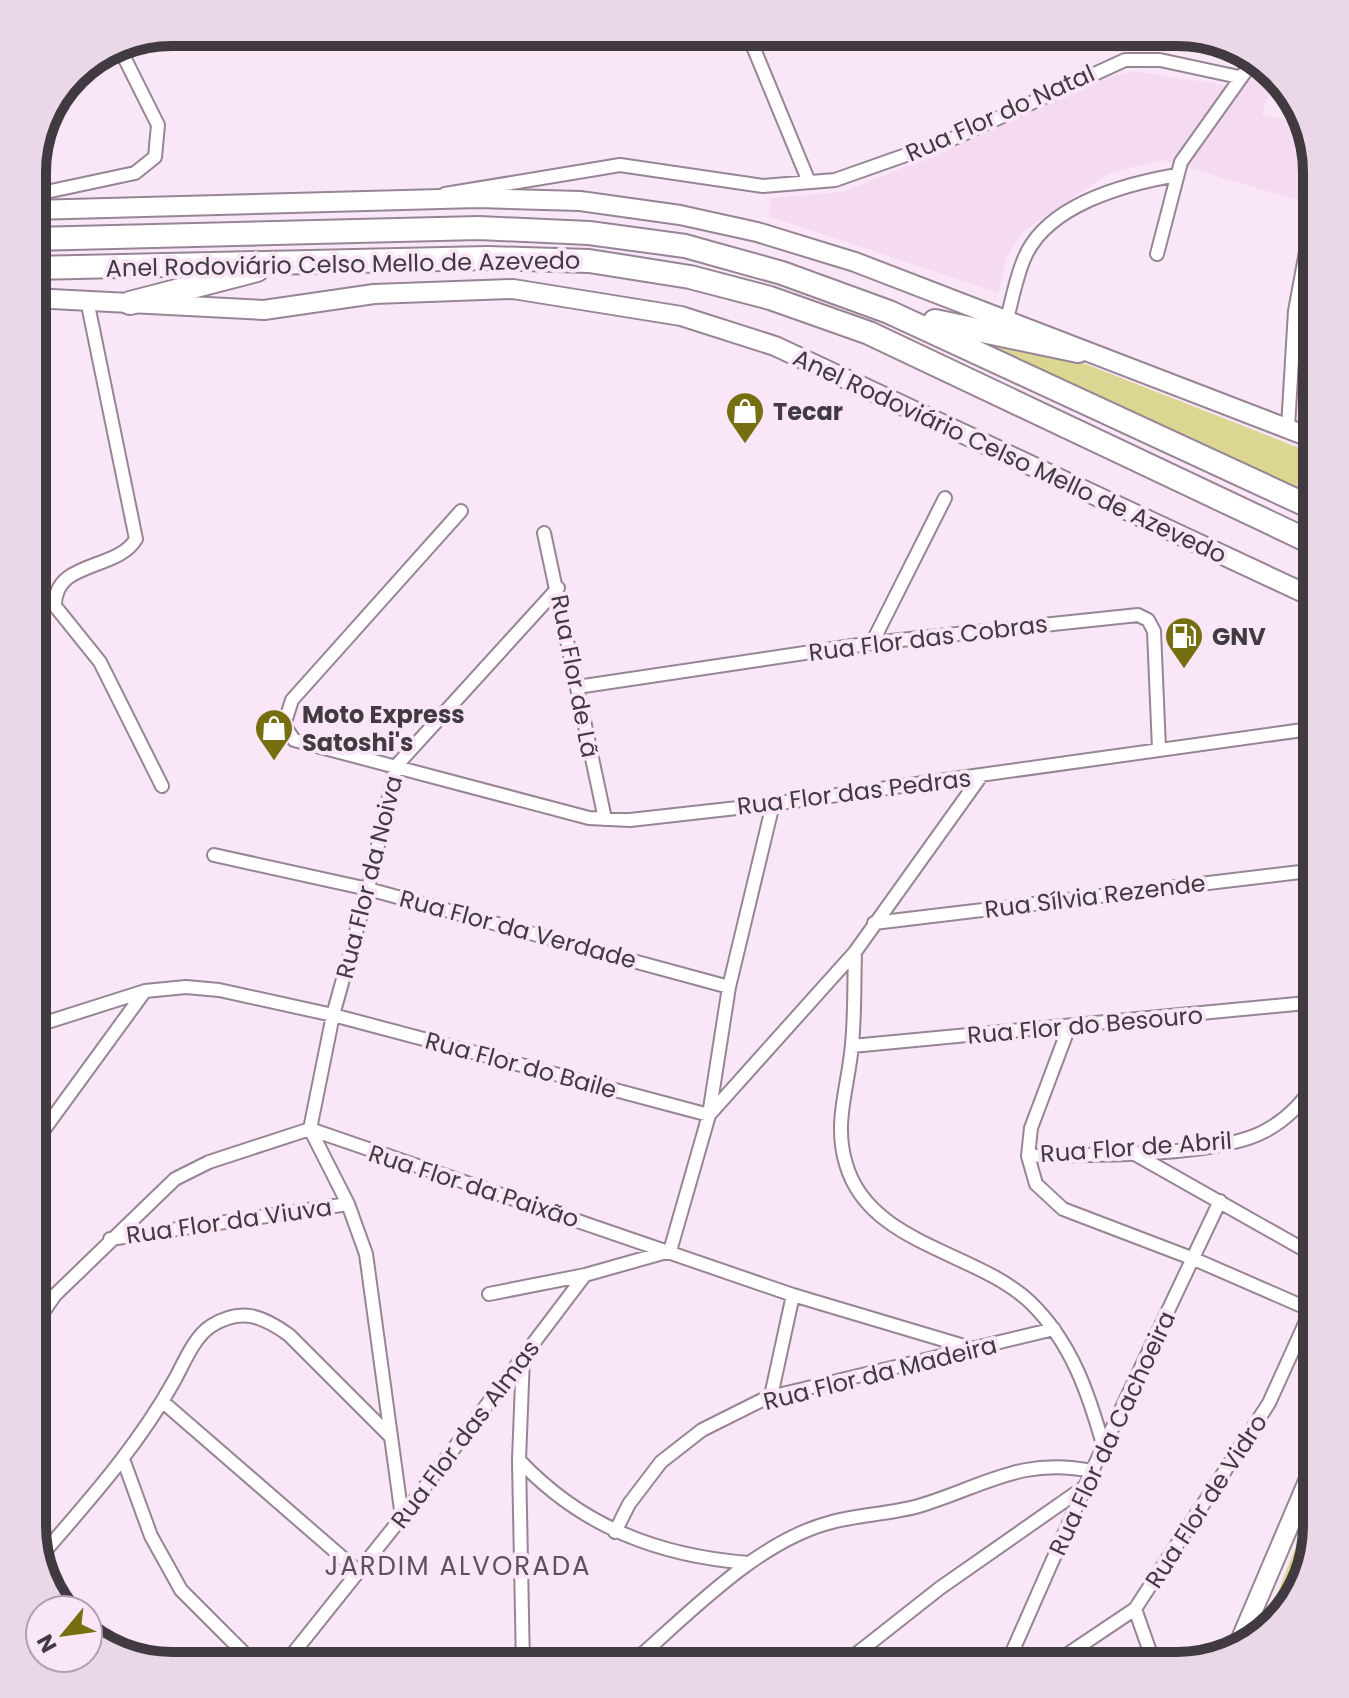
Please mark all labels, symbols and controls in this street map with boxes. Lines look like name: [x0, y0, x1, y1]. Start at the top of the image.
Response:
street label: Rua Flor do Natal: [900, 57, 1100, 169]
street label: Anel Rodoviário Celso Mello de Azevedo: [105, 243, 581, 285]
street label: Anel Rodoviário Celso Mello de Azevedo: [788, 341, 1232, 571]
shop icon: Tecar: [724, 390, 766, 445]
place label: Tecar: [773, 395, 843, 428]
street label: Rua Flor de Lã: [543, 592, 607, 760]
street label: Rua Flor das Cobras: [807, 607, 1049, 669]
fuel station icon: GNV: [1163, 615, 1205, 670]
place label: GNV: [1212, 620, 1266, 653]
place label: Moto Express Satoshi's: [302, 698, 465, 759]
shop icon: Moto Express Satoshi's: [253, 707, 295, 762]
street label: Rua Flor das Pedras: [735, 761, 973, 823]
street label: Rua Flor da Noiva: [328, 772, 410, 982]
street label: Rua Sílvia Rezende: [983, 866, 1207, 926]
street label: Rua Flor da Verdade: [396, 882, 640, 976]
street label: Rua Flor do Besouro: [966, 998, 1204, 1052]
street label: Rua Flor do Baile: [422, 1024, 620, 1106]
street label: Rua Flor de Abril: [1039, 1124, 1233, 1170]
street label: Rua Flor da Paixão: [365, 1136, 583, 1236]
street label: Rua Flor da Viuva: [124, 1190, 334, 1252]
street label: Rua Flor da Cachoeira: [1041, 1305, 1183, 1561]
street label: Rua Flor da Madeira: [760, 1328, 1000, 1418]
street label: Rua Flor das Almas: [383, 1333, 547, 1535]
street label: Rua Flor de Vidro: [1137, 1408, 1275, 1594]
district label: JARDIM ALVORADA: [324, 1548, 592, 1584]
north arrow: [24, 1594, 104, 1674]
text: N: [29, 1629, 65, 1658]

